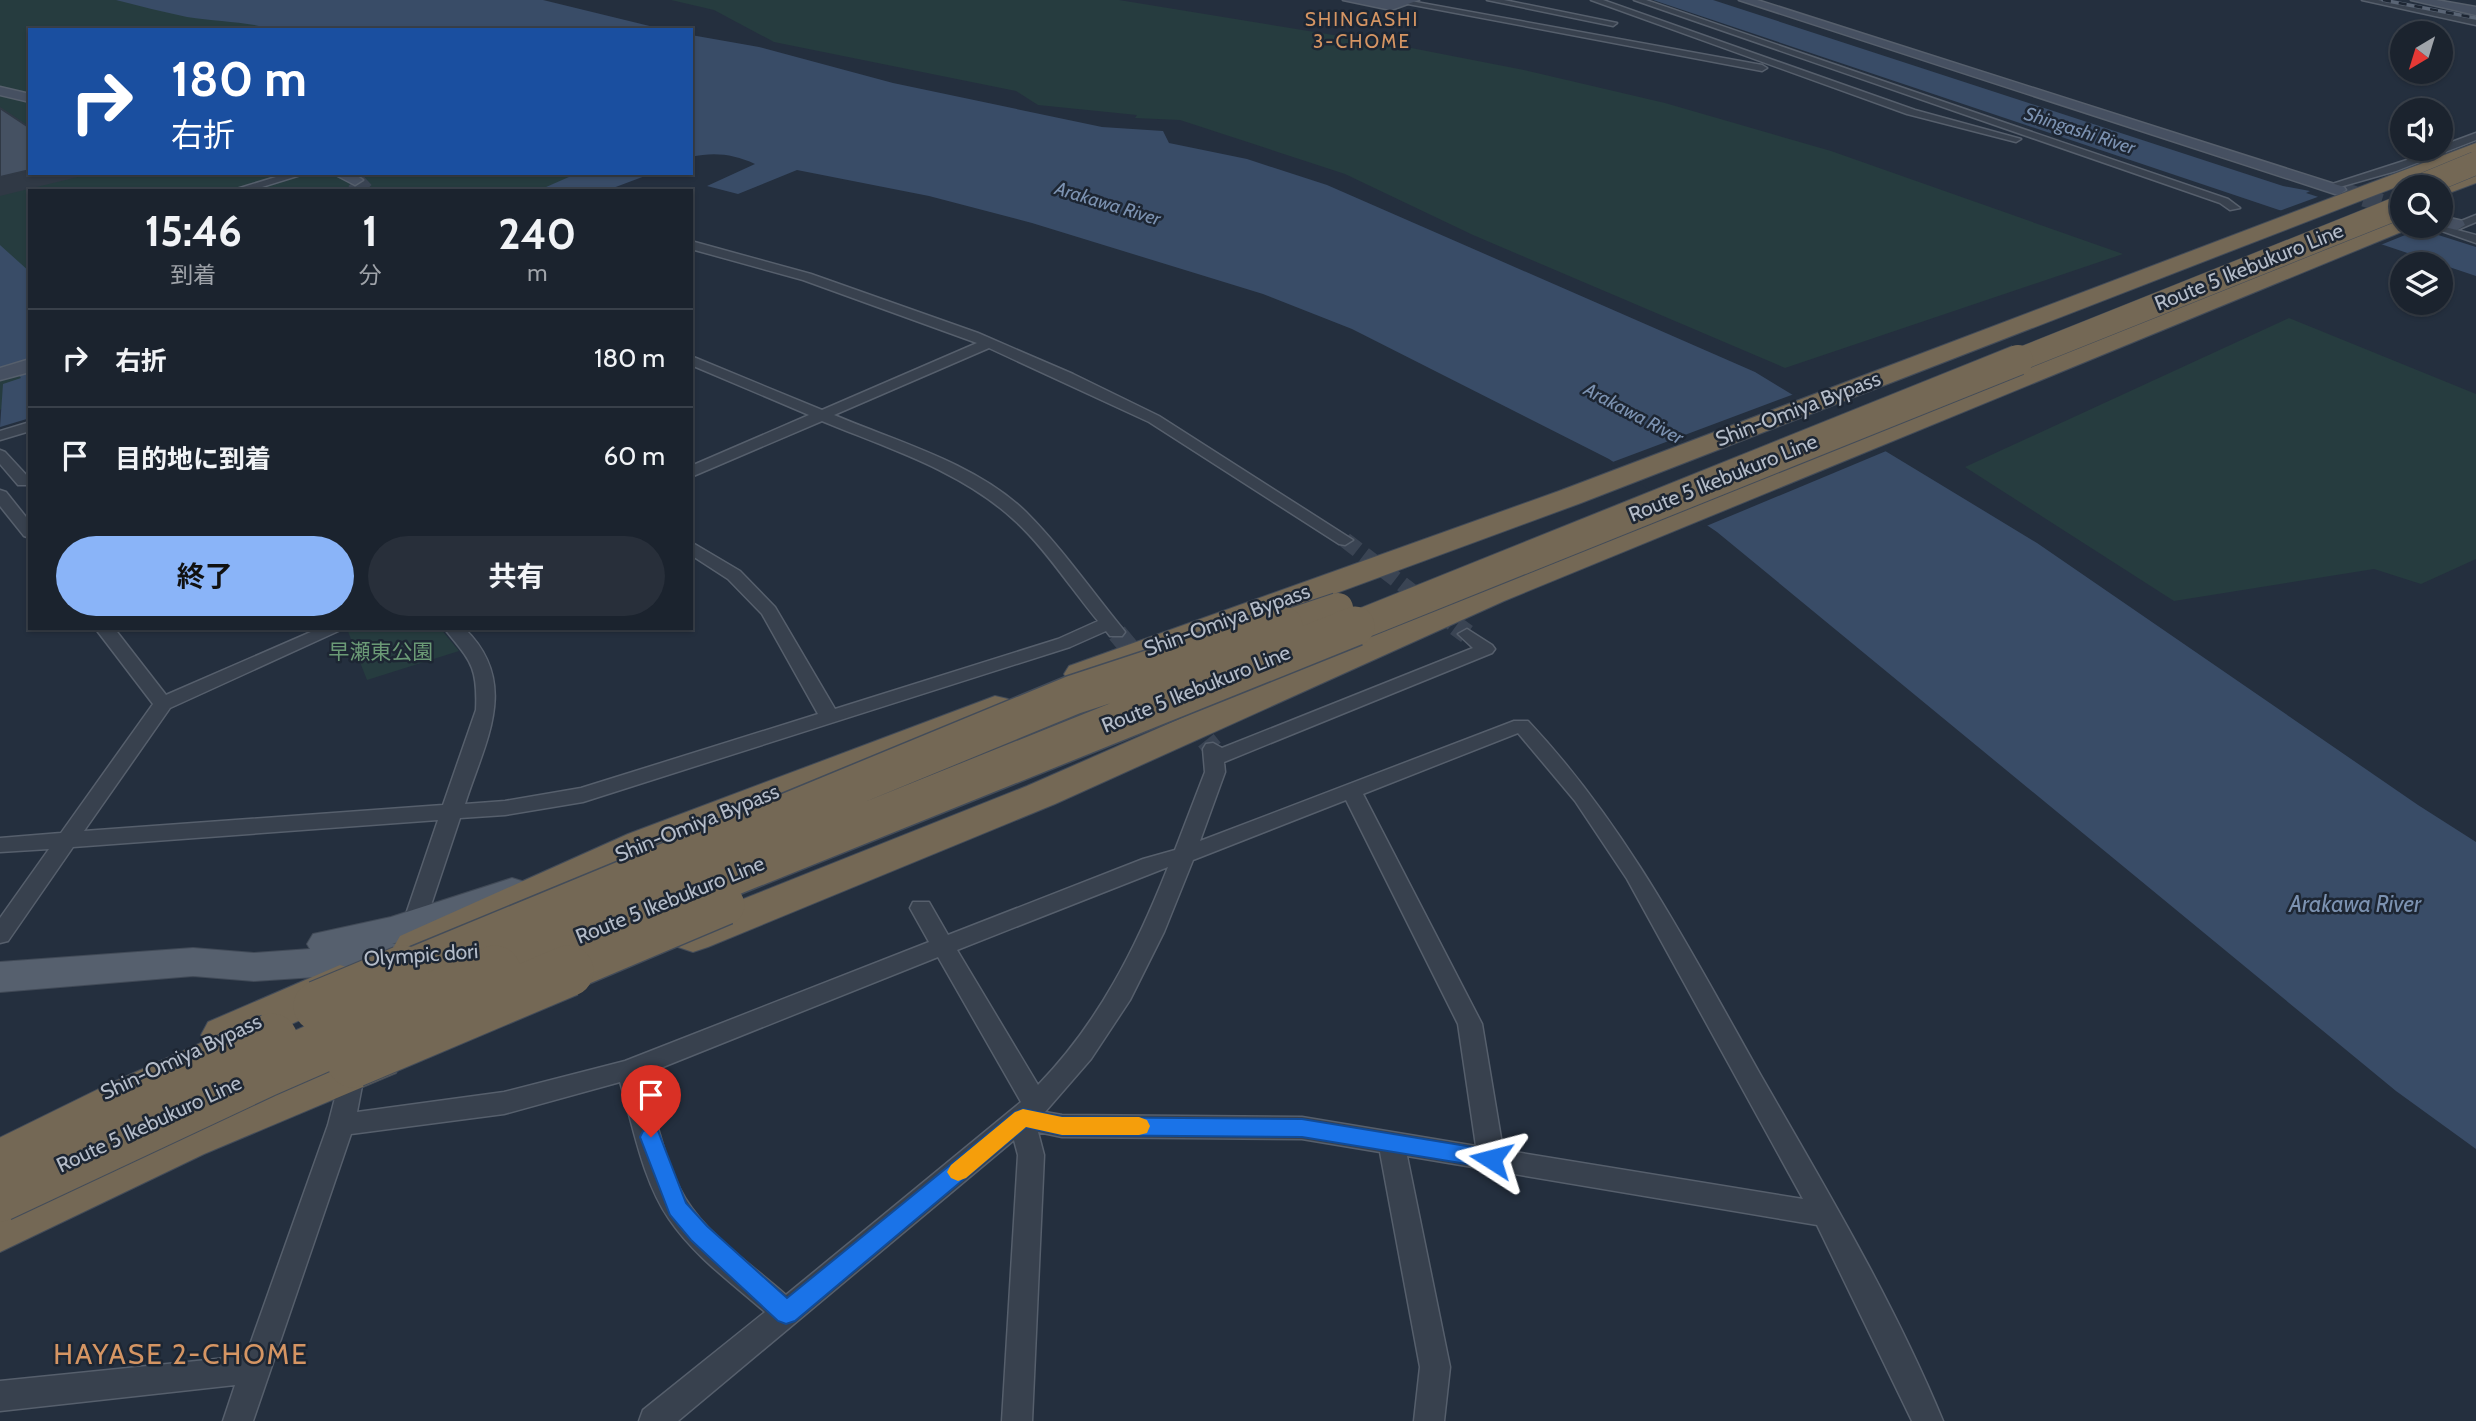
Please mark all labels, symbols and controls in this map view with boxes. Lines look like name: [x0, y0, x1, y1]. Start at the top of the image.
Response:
district label: SHINGASHI 3-CHOME: [1305, 8, 1419, 53]
north arrow: [2390, 21, 2454, 84]
map controls: [2390, 21, 2453, 315]
text: 180 m: [171, 49, 307, 108]
icon: right: [56, 56, 147, 147]
button: sound: [2390, 98, 2453, 161]
water label: Shingashi River: [2022, 102, 2139, 160]
text: 右折: [171, 115, 235, 154]
button: search: [2390, 175, 2453, 238]
water label: Arakawa River: [1051, 176, 1164, 231]
text: 15:46: [145, 205, 242, 257]
text: 1: [362, 205, 378, 257]
text: 240: [498, 208, 576, 260]
street label: Route 5 Ikebukuro Line: [2151, 217, 2347, 316]
button: layers: [2390, 252, 2453, 315]
text: m: [527, 259, 547, 287]
text: 到着: [170, 261, 216, 289]
text: 分: [359, 261, 382, 289]
icon: right: [56, 339, 94, 377]
text: 180 m: [594, 342, 665, 374]
text: 右折: [115, 345, 167, 377]
street label: Shin-Omiya Bypass: [1712, 365, 1884, 452]
water label: Arakawa River: [1579, 377, 1688, 450]
street label: Route 5 Ikebukuro Line: [1625, 428, 1821, 527]
icon: arrive: [56, 437, 94, 475]
text: 60 m: [603, 440, 665, 472]
text: 目的地に到着: [115, 443, 271, 475]
button: 終了: [56, 536, 354, 616]
button: 共有: [368, 536, 665, 616]
street label: Shin-Omiya Bypass: [1140, 578, 1313, 661]
park label: 早瀬東公園: [329, 639, 434, 664]
street label: Route 5 Ikebukuro Line: [1098, 639, 1294, 738]
street label: Shin-Omiya Bypass: [611, 778, 783, 867]
street label: Route 5 Ikebukuro Line: [572, 850, 768, 949]
water label: Arakawa River: [2288, 890, 2422, 918]
street label: Olympic dori: [363, 938, 479, 971]
street label: Shin-Omiya Bypass: [96, 1008, 265, 1105]
pin: [621, 1065, 681, 1137]
street label: Route 5 Ikebukuro Line: [52, 1070, 246, 1177]
icon: arrive: [632, 1076, 670, 1114]
position arrow: [1454, 1122, 1528, 1196]
district label: HAYASE 2-CHOME: [53, 1337, 309, 1371]

